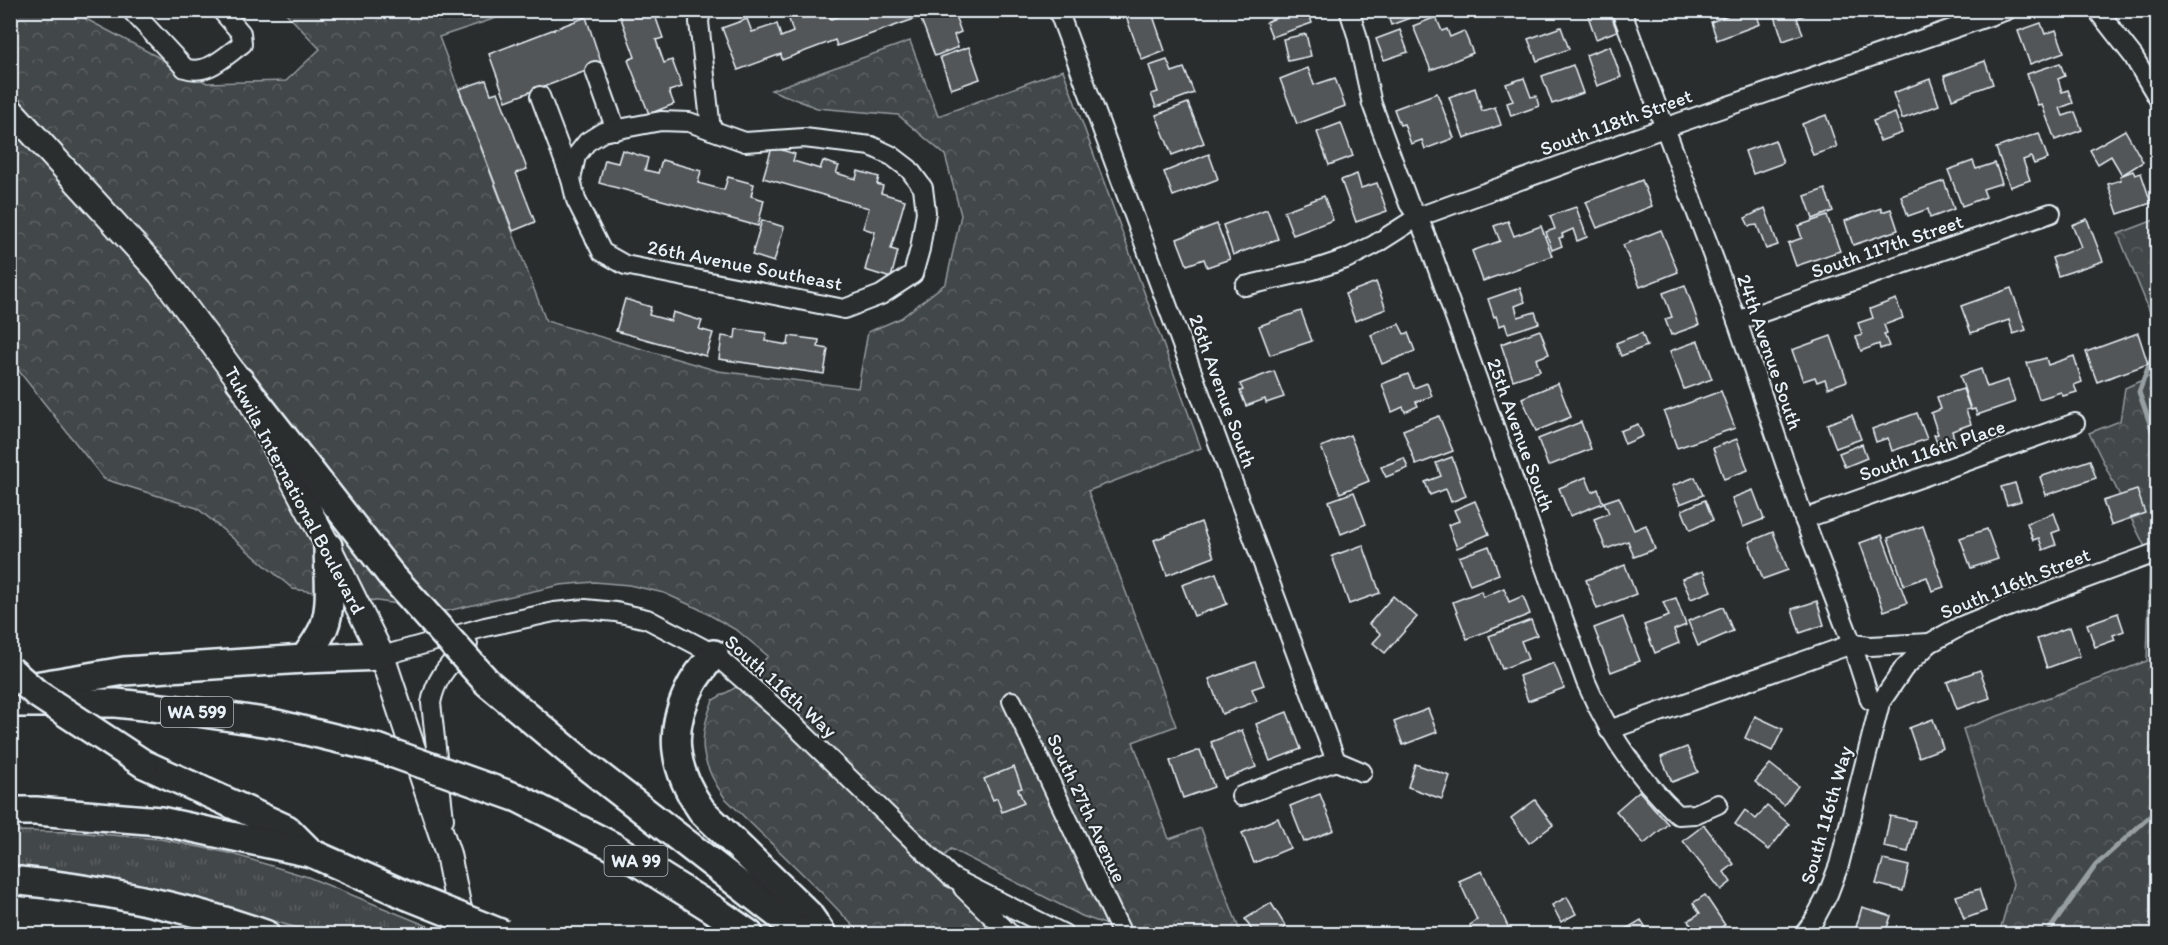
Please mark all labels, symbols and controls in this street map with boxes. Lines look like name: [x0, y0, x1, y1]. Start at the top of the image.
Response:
street label: South 118th Street: [1537, 83, 1695, 161]
street label: South 117th Street: [1808, 209, 1966, 283]
street label: 26th Avenue Southeast: [646, 234, 844, 296]
street label: 24th Avenue South: [1732, 271, 1808, 433]
street label: 26th Avenue South: [1184, 311, 1262, 471]
street label: 25th Avenue South: [1482, 355, 1560, 515]
street label: Tukwila International Boulevard: [219, 362, 371, 618]
street label: South 116th Place: [1856, 414, 2008, 486]
street label: South 116th Street: [1936, 542, 2094, 624]
street label: South 116th Way: [720, 629, 843, 743]
road number: WA 599: [161, 697, 233, 727]
street label: South 27th Avenue: [1042, 730, 1132, 886]
street label: South 116th Way: [1795, 742, 1857, 887]
road number: WA 99: [604, 846, 668, 876]

